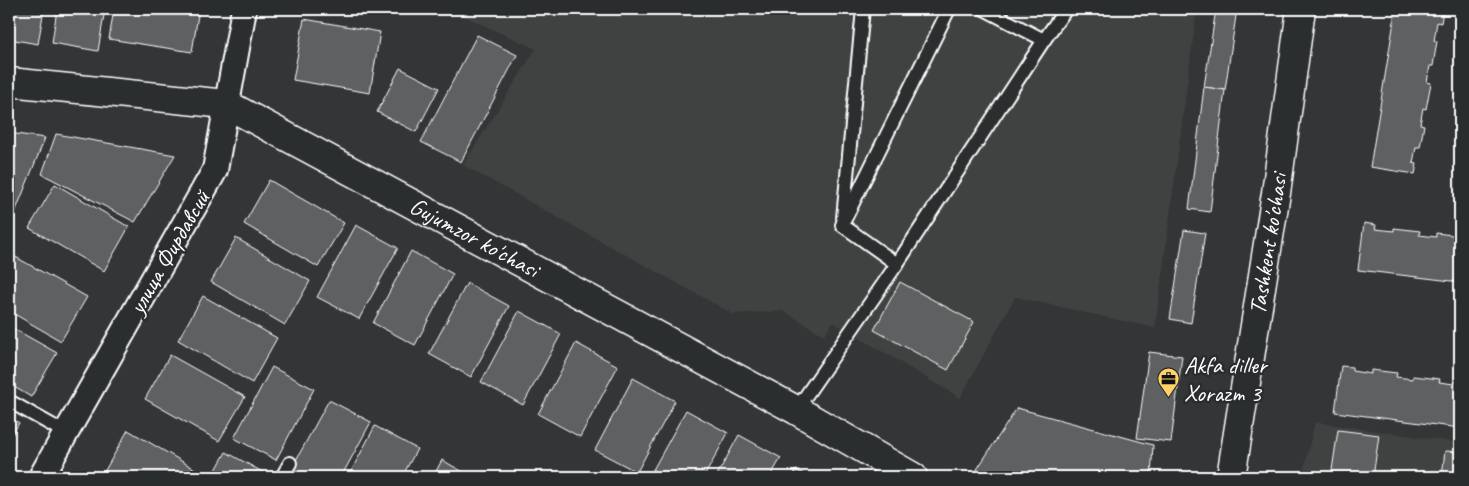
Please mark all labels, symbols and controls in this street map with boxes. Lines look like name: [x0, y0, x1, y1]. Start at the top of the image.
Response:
street label: Tashkent ko'chasi: [1242, 169, 1294, 317]
street label: улица Фирдавсий: [121, 183, 217, 321]
street label: Gujumzor ko'chasi: [405, 190, 546, 285]
place label: Akfa diller Xorazm 3: [1184, 350, 1269, 408]
office icon: Akfa diller Xorazm 3: [1156, 367, 1180, 398]

